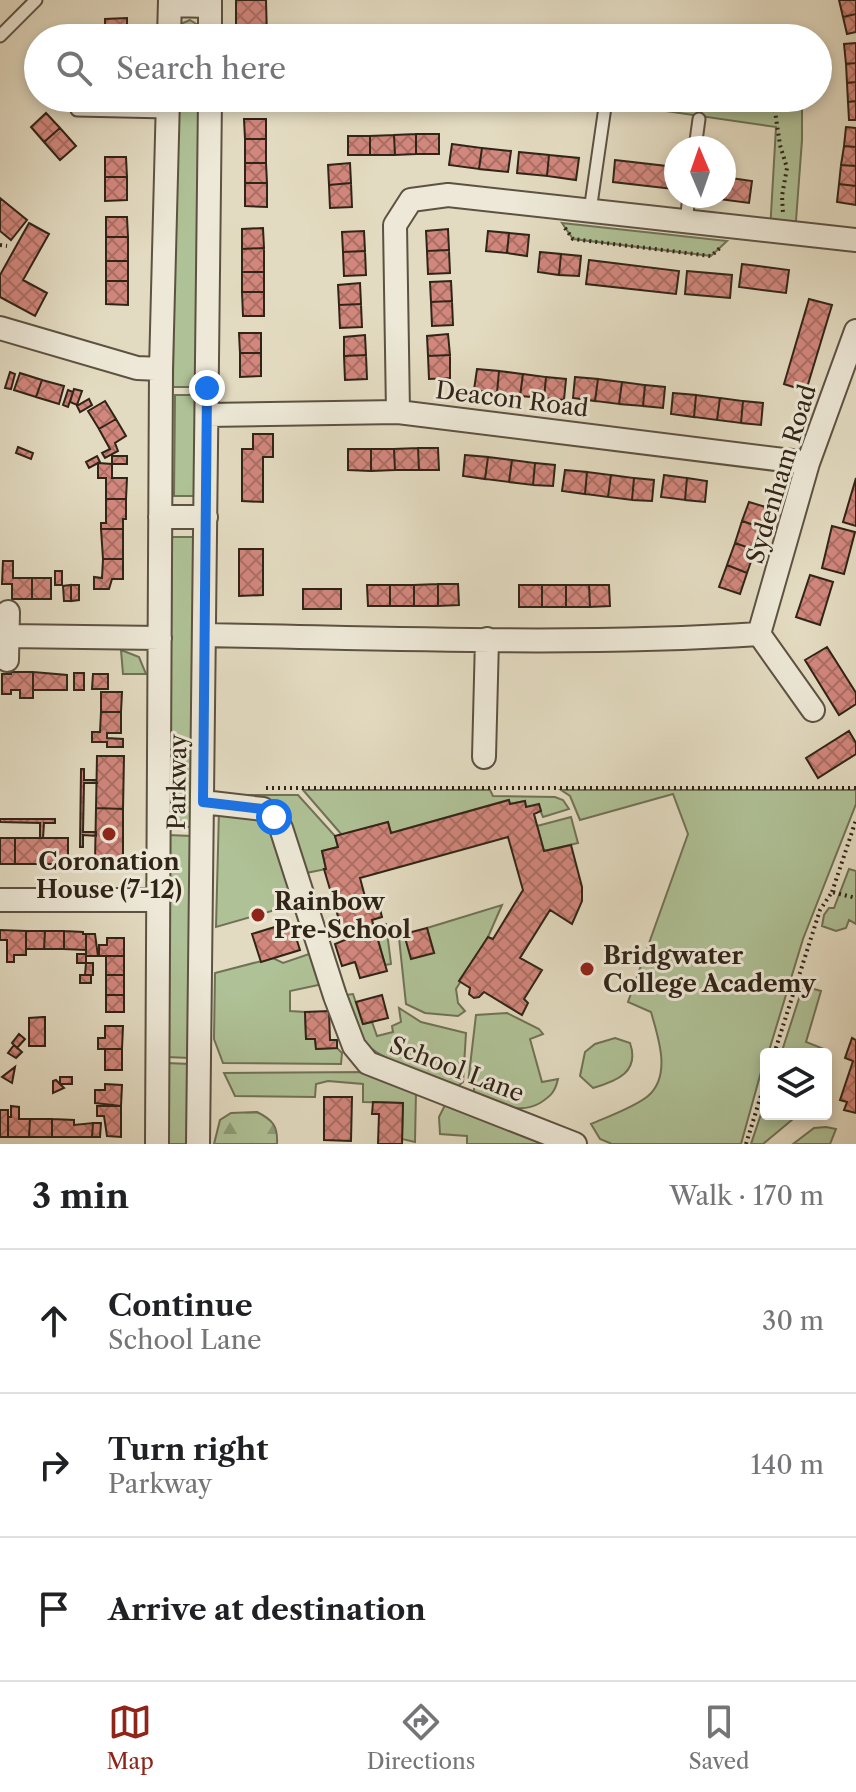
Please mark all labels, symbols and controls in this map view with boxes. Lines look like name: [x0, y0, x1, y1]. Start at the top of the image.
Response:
search box: [24, 24, 832, 112]
icon: search: [52, 46, 96, 90]
text: Search here: [116, 50, 286, 87]
north arrow: [664, 136, 736, 208]
route end: [189, 370, 225, 406]
street label: Deacon Road: [434, 375, 590, 423]
street label: Sydenham Road: [740, 381, 822, 567]
street label: Parkway: [162, 733, 192, 830]
route start: [256, 799, 292, 835]
marker: Coronation House (7-12): [100, 825, 118, 843]
place label: Coronation House (7-12): [36, 847, 182, 904]
place label: Rainbow Pre-School: [274, 887, 411, 944]
marker: Rainbow Pre-School: [249, 906, 267, 924]
place label: Bridgwater College Academy: [603, 941, 817, 998]
marker: Bridgwater College Academy: [578, 960, 596, 978]
street label: School Lane: [386, 1030, 528, 1108]
map controls: [760, 1048, 832, 1120]
button: layers: [760, 1048, 832, 1120]
text: 3 min: [32, 1175, 129, 1217]
text: Walk · 170 m: [669, 1180, 824, 1212]
text: Continue: [108, 1287, 253, 1324]
icon: ahead: [32, 1299, 76, 1343]
text: 30 m: [762, 1305, 824, 1337]
text: School Lane: [108, 1324, 262, 1356]
text: Turn right: [108, 1431, 268, 1468]
icon: right: [32, 1443, 76, 1487]
text: 140 m: [750, 1449, 824, 1481]
text: Parkway: [108, 1468, 212, 1500]
icon: arrive: [32, 1587, 76, 1631]
text: Arrive at destination: [108, 1591, 426, 1628]
tab: Map: [106, 1700, 154, 1775]
tab: Directions: [367, 1700, 475, 1775]
tab: Saved: [688, 1700, 749, 1775]

